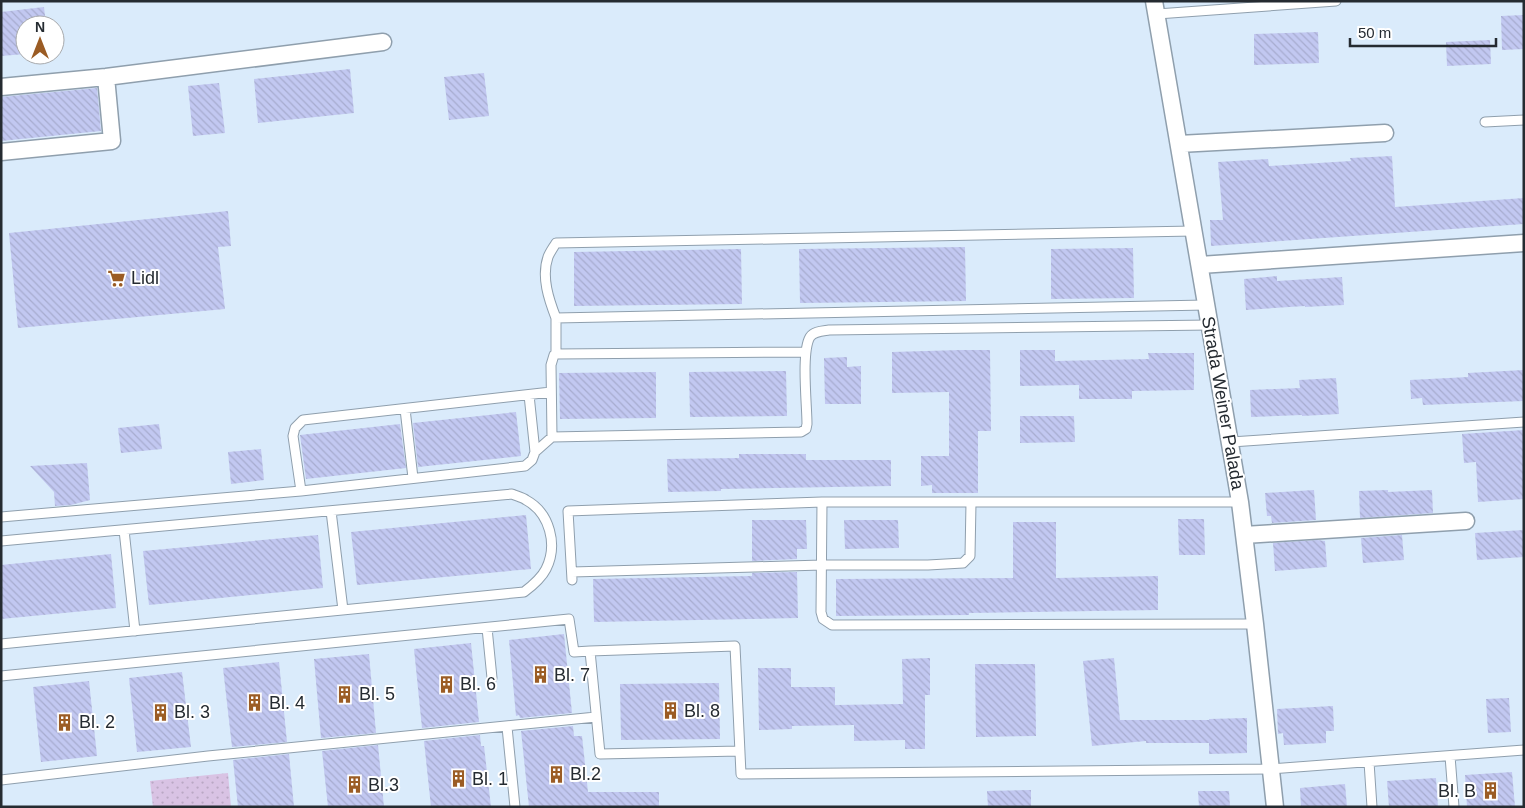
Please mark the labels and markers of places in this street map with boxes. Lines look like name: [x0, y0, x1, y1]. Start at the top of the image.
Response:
supermarket icon: Lidl: [107, 268, 127, 288]
place label: Lidl: [131, 268, 159, 288]
building icon: Bl. 7: [530, 665, 550, 685]
place label: Bl. 7: [554, 665, 590, 685]
building icon: Bl. 6: [436, 674, 456, 694]
place label: Bl. 6: [460, 674, 496, 694]
building icon: Bl. 5: [335, 684, 355, 704]
place label: Bl. 5: [359, 684, 395, 704]
building icon: Bl. 4: [245, 693, 265, 713]
place label: Bl. 4: [269, 693, 305, 713]
building icon: Bl. 8: [660, 701, 680, 721]
place label: Bl. 8: [684, 701, 720, 721]
building icon: Bl. 3: [150, 702, 170, 722]
place label: Bl. 3: [174, 702, 210, 722]
building icon: Bl. 2: [55, 712, 75, 732]
place label: Bl. 2: [79, 712, 115, 732]
building icon: Bl.2: [546, 764, 566, 784]
place label: Bl.2: [570, 764, 601, 784]
building icon: Bl. 1: [448, 769, 468, 789]
place label: Bl. 1: [472, 769, 508, 789]
building icon: Bl.3: [344, 775, 364, 795]
place label: Bl.3: [368, 775, 399, 795]
place label: Bl. B: [1438, 781, 1476, 801]
building icon: Bl. B: [1480, 781, 1500, 801]

